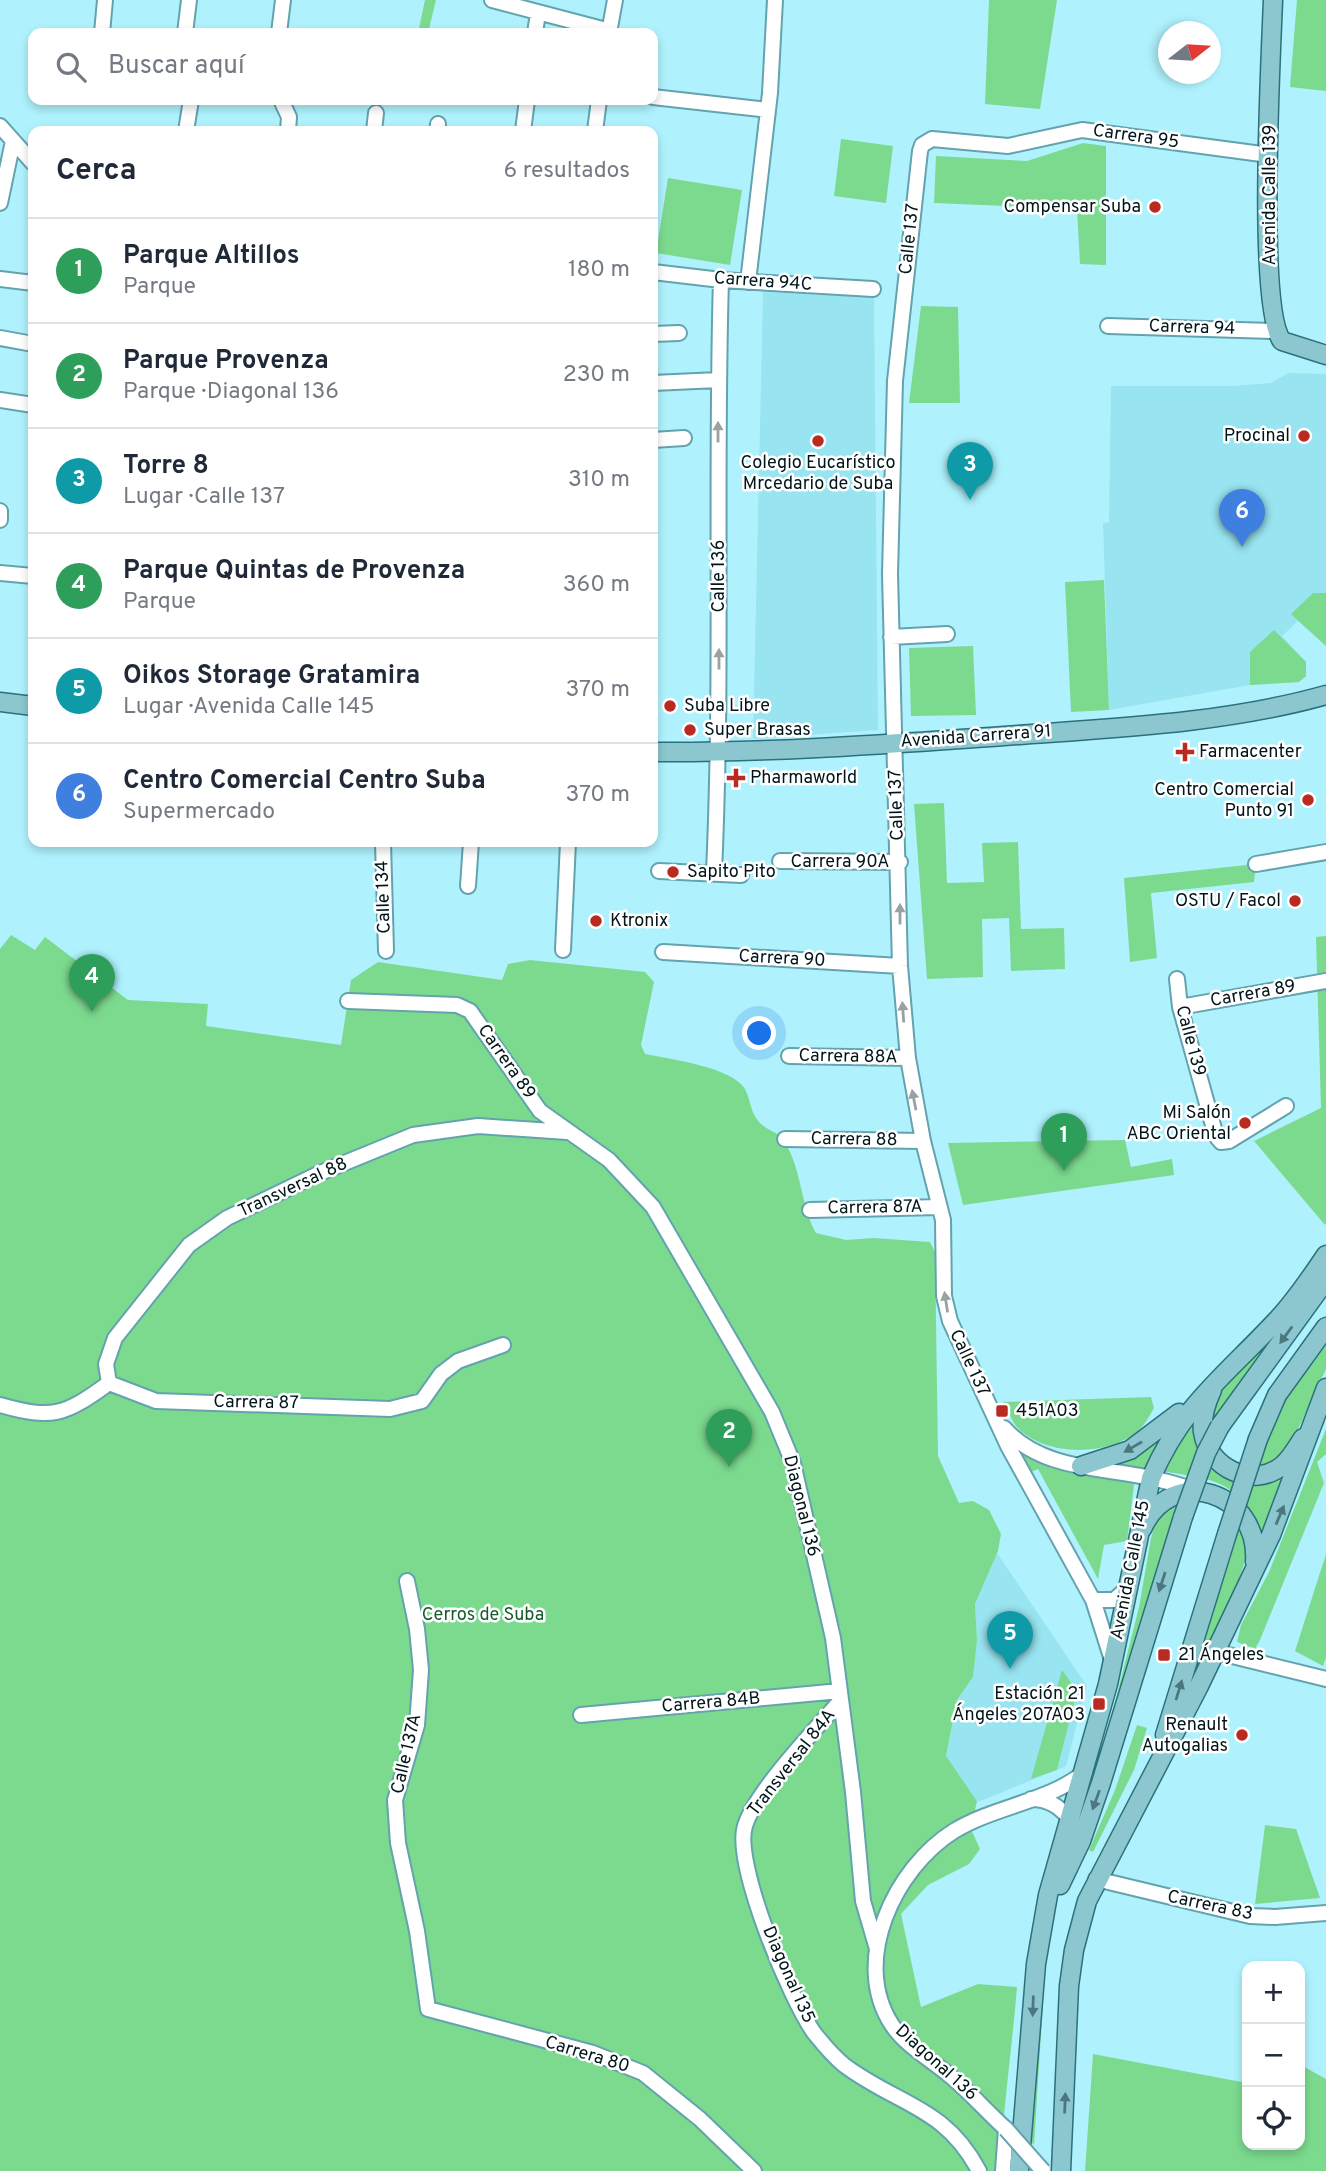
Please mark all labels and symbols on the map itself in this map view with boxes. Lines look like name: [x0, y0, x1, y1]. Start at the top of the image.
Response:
north arrow: [1158, 21, 1221, 84]
street label: Carrera 95: [1091, 120, 1181, 154]
street label: Avenida Calle 139: [1259, 124, 1282, 266]
place label: Compensar Suba: [1003, 196, 1141, 219]
marker: Compensar Suba: [1147, 199, 1163, 215]
street label: Calle 137: [895, 202, 925, 276]
street label: Carrera 94C: [713, 267, 813, 297]
street label: Carrera 94: [1148, 315, 1236, 341]
one-way arrow: [712, 421, 724, 443]
place label: Procinal: [1224, 425, 1290, 448]
marker: Procinal: [1296, 428, 1312, 444]
marker: Colegio Eucarístico Mrcedario de Suba: [810, 433, 826, 449]
pin: 3: [947, 442, 993, 500]
place label: Colegio Eucarístico Mrcedario de Suba: [741, 452, 895, 496]
pin: 6: [1219, 489, 1265, 547]
street label: Calle 136: [708, 540, 731, 612]
one-way arrow: [713, 648, 725, 670]
place label: Suba Libre: [684, 695, 770, 718]
marker: Suba Libre: [662, 698, 678, 714]
place label: Super Brasas: [704, 719, 811, 742]
street label: Avenida Carrera 91: [900, 720, 1052, 754]
marker: Super Brasas: [682, 722, 698, 738]
place label: Farmacenter: [1199, 741, 1302, 764]
marker: Farmacenter: [1177, 744, 1193, 760]
place label: Pharmaworld: [750, 767, 857, 790]
street label: Calle 137: [884, 769, 910, 841]
marker: Pharmaworld: [728, 770, 744, 786]
place label: Centro Comercial Punto 91: [1154, 779, 1294, 823]
marker: Centro Comercial Punto 91: [1300, 792, 1316, 808]
street label: Carrera 90A: [791, 851, 889, 874]
street label: Calle 134: [371, 860, 397, 934]
place label: Sapito Pito: [687, 861, 776, 884]
marker: Sapito Pito: [665, 864, 681, 880]
place label: OSTU / Facol: [1175, 890, 1281, 913]
marker: OSTU / Facol: [1287, 893, 1303, 909]
one-way arrow: [894, 903, 906, 925]
place label: Ktronix: [610, 910, 668, 933]
marker: Ktronix: [588, 913, 604, 929]
street label: Carrera 90: [738, 945, 826, 973]
pin: 4: [69, 954, 115, 1012]
street label: Carrera 89: [1208, 975, 1298, 1013]
one-way arrow: [897, 1001, 908, 1023]
street label: Calle 139: [1170, 1003, 1210, 1079]
your location: [742, 1016, 776, 1050]
street label: Carrera 89: [472, 1020, 540, 1104]
street label: Carrera 88A: [798, 1045, 898, 1069]
one-way arrow: [908, 1089, 919, 1111]
place label: Mi Salón ABC Oriental: [1126, 1102, 1231, 1146]
pin: 1: [1041, 1113, 1087, 1171]
marker: Mi Salón ABC Oriental: [1237, 1115, 1253, 1131]
street label: Carrera 88: [810, 1128, 898, 1152]
street label: Transversal 88: [235, 1153, 351, 1223]
street label: Carrera 87A: [827, 1196, 923, 1220]
one-way arrow: [940, 1291, 951, 1313]
street label: Calle 137: [944, 1326, 994, 1400]
one-way arrow: [1279, 1326, 1293, 1344]
street label: Carrera 87: [213, 1391, 299, 1415]
place label: 451A03: [1016, 1400, 1079, 1423]
marker: 451A03: [994, 1403, 1010, 1419]
pin: 2: [706, 1409, 752, 1467]
one-way arrow: [1123, 1441, 1142, 1453]
street label: Diagonal 136: [777, 1453, 825, 1559]
street label: Avenida Calle 145: [1106, 1498, 1156, 1642]
one-way arrow: [1274, 1504, 1285, 1525]
one-way arrow: [1157, 1572, 1167, 1593]
park label: Cerros de Suba: [422, 1604, 544, 1627]
pin: 5: [987, 1611, 1033, 1669]
place label: 21 Ángeles: [1178, 1642, 1264, 1667]
marker: 21 Ángeles: [1156, 1647, 1172, 1663]
one-way arrow: [1174, 1679, 1184, 1700]
place label: Estación 21 Ángeles 207A03: [952, 1683, 1085, 1727]
street label: Carrera 84B: [661, 1687, 761, 1719]
marker: Estación 21 Ángeles 207A03: [1091, 1696, 1107, 1712]
street label: Transversal 84A: [743, 1705, 841, 1821]
street label: Calle 137A: [387, 1712, 427, 1796]
place label: Renault Autogalias: [1142, 1714, 1228, 1758]
marker: Renault Autogalias: [1234, 1727, 1250, 1743]
one-way arrow: [1090, 1789, 1101, 1810]
street label: Carrera 83: [1165, 1886, 1255, 1926]
street label: Diagonal 135: [756, 1923, 820, 2027]
one-way arrow: [1028, 1996, 1039, 2018]
street label: Diagonal 136: [890, 2020, 982, 2106]
street label: Carrera 80: [542, 2031, 632, 2079]
one-way arrow: [1060, 2092, 1071, 2114]

